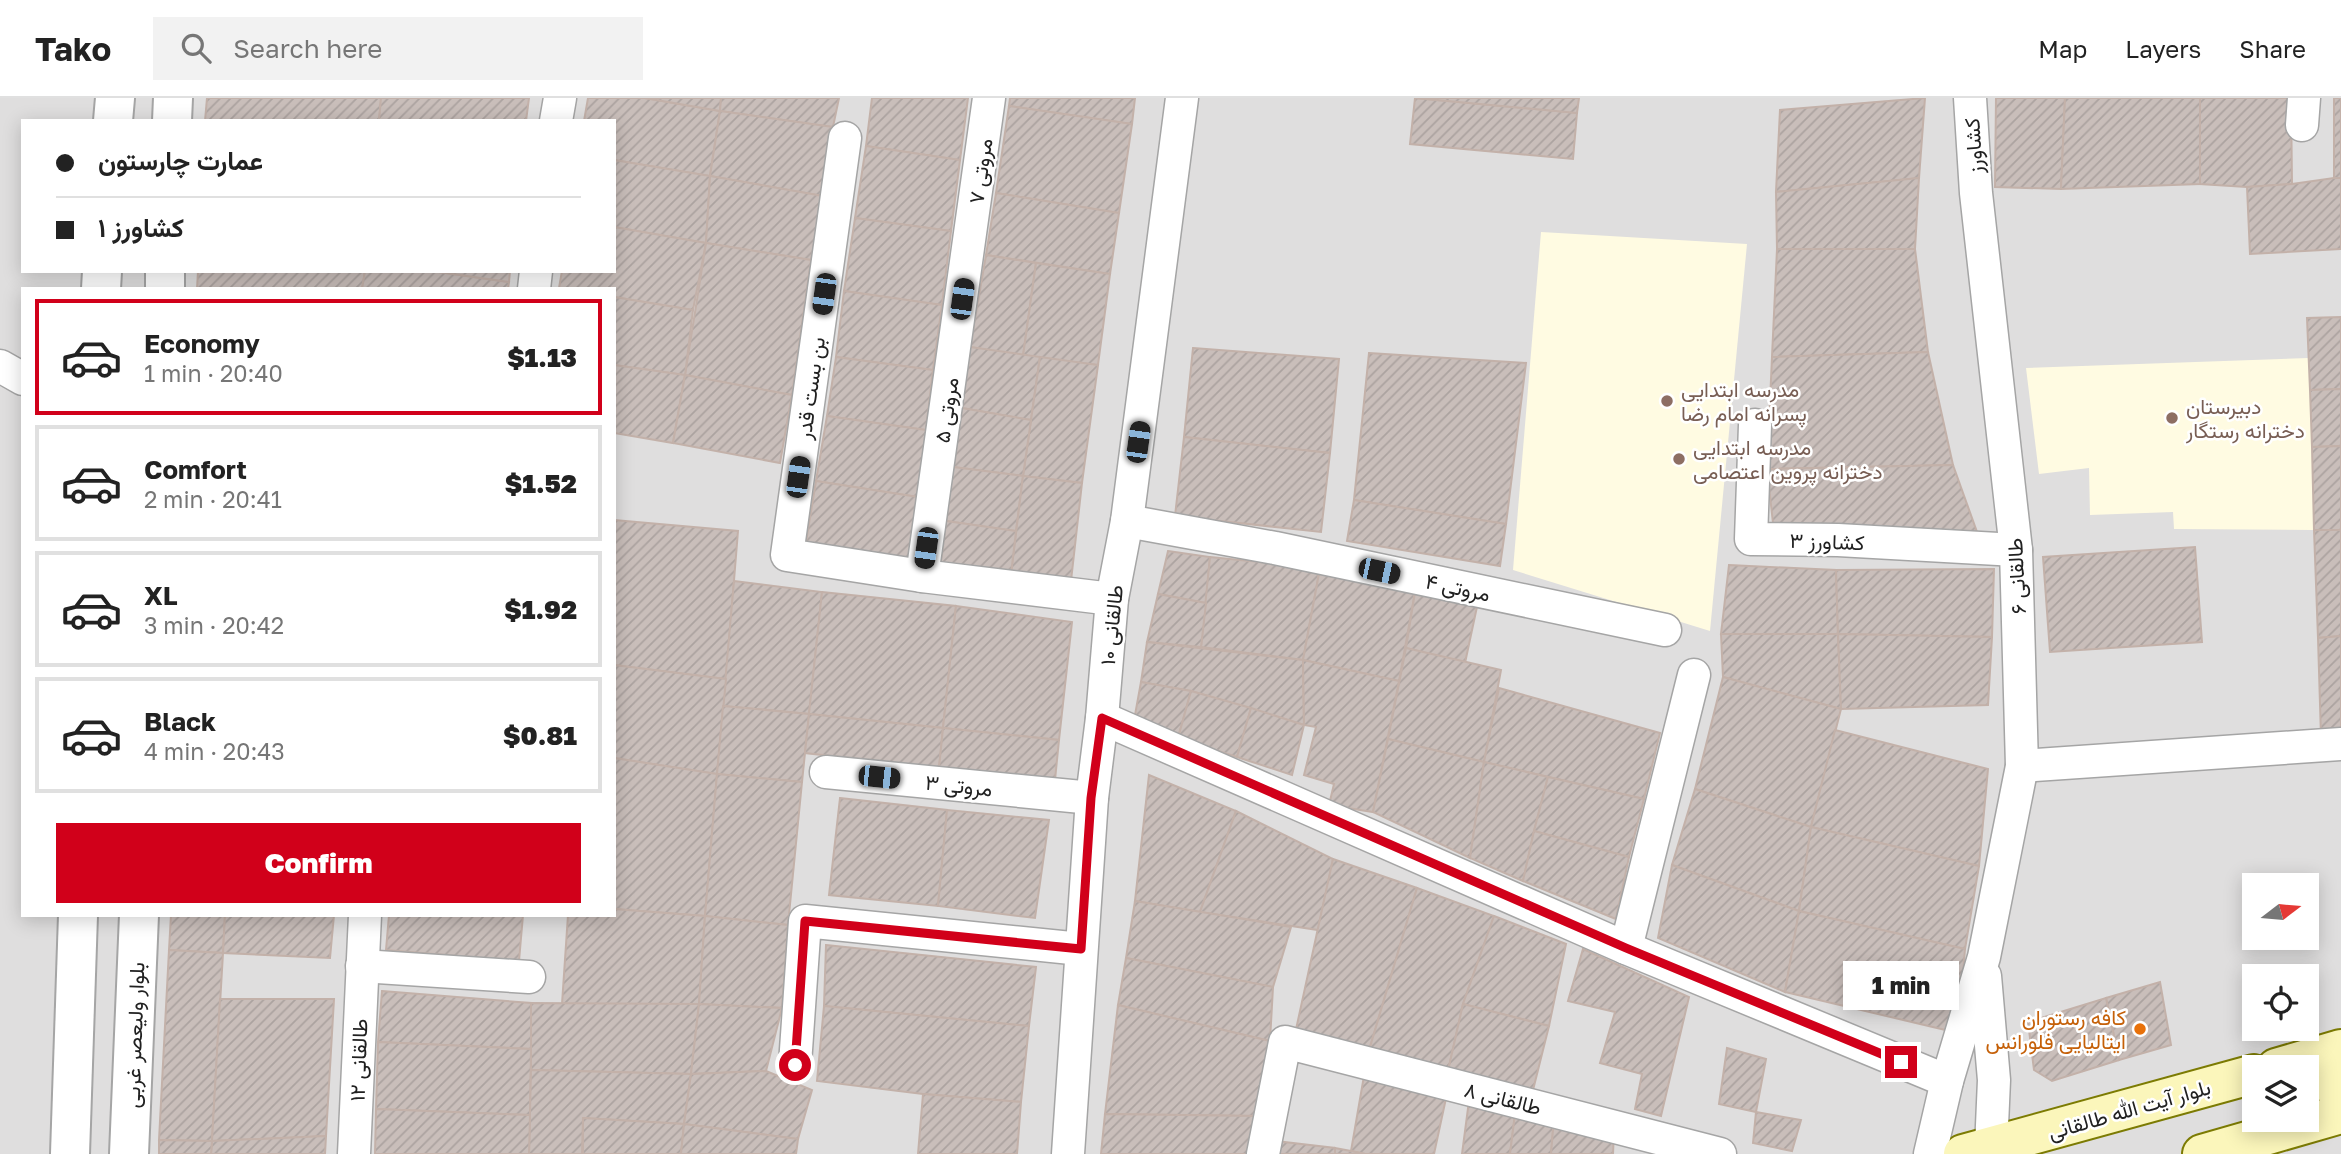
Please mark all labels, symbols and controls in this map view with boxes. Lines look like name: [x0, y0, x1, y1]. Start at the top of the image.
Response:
search box: [153, 17, 643, 80]
text: Tako: [35, 29, 111, 68]
icon: search: [177, 29, 215, 67]
text: Search here: [233, 33, 382, 64]
text: Map: [2038, 34, 2087, 63]
text: Layers: [2125, 34, 2201, 63]
text: Share: [2239, 34, 2306, 63]
street label: کشاورز: [1958, 117, 1989, 176]
street label: مروتی ۷: [963, 136, 998, 206]
text: عمارت چارستون: [98, 145, 263, 176]
text: کشاورز ۱: [98, 212, 184, 243]
car: [811, 272, 838, 316]
car: [949, 277, 976, 321]
icon: car: [60, 326, 123, 389]
text: Economy: [144, 328, 260, 359]
street label: بن بست قدر: [790, 335, 831, 442]
text: $1.13: [507, 342, 577, 373]
text: 1 min · 20:40: [144, 359, 283, 387]
street label: مروتی ۵: [929, 375, 964, 445]
place label: مدرسه ابتدایی پسرانه امام رضا: [1681, 376, 1807, 428]
marker: مدرسه ابتدایی پسرانه امام رضا: [1659, 393, 1675, 409]
place label: دبیرستان دخترانه رستگار: [2185, 393, 2305, 444]
marker: دبیرستان دخترانه رستگار: [2164, 410, 2180, 426]
car: [1125, 420, 1152, 464]
place label: مدرسه ابتدایی دخترانه پروین اعتصامی: [1693, 434, 1883, 486]
marker: مدرسه ابتدایی دخترانه پروین اعتصامی: [1671, 451, 1687, 467]
icon: car: [60, 452, 123, 515]
text: Comfort: [144, 454, 247, 485]
car: [785, 455, 812, 499]
text: $1.52: [505, 468, 577, 499]
text: 2 min · 20:41: [144, 485, 282, 513]
car: [913, 526, 940, 570]
street label: کشاورز ۳: [1789, 527, 1865, 556]
street label: طالقانی ۶: [2001, 537, 2031, 615]
car: [1357, 556, 1402, 586]
street label: مروتی ۴: [1423, 567, 1493, 608]
icon: car: [60, 578, 123, 641]
text: XL: [144, 580, 178, 611]
street label: طالقانی ۱۰: [1094, 583, 1128, 667]
text: $1.92: [504, 594, 577, 625]
text: 3 min · 20:42: [144, 611, 284, 639]
icon: car: [60, 704, 123, 767]
text: Black: [144, 706, 216, 737]
text: $0.81: [503, 720, 577, 751]
text: 4 min · 20:43: [144, 737, 285, 765]
car: [858, 764, 901, 790]
street label: مروتی ۳: [924, 769, 994, 802]
button: Confirm: [56, 823, 581, 903]
north arrow: [2242, 873, 2319, 950]
map controls: [2242, 873, 2319, 1132]
callout: 1 min: [1843, 960, 1959, 1010]
street label: بلوار ولیعصر غربی: [118, 961, 151, 1109]
button: locate: [2242, 964, 2319, 1041]
text: 1 min: [1872, 971, 1930, 999]
place label: کافه رستوران ایتالیایی فلورانس: [1985, 1004, 2126, 1055]
street label: طالقانی ۱۲: [344, 1018, 372, 1102]
marker: کافه رستوران ایتالیایی فلورانس: [2132, 1021, 2148, 1037]
route end: [1885, 1046, 1917, 1078]
route start: [779, 1049, 811, 1081]
button: layers: [2242, 1055, 2319, 1132]
street label: بلوار آیت الله طالقانی: [2045, 1073, 2214, 1146]
street label: طالقانی ۸: [1462, 1076, 1544, 1120]

